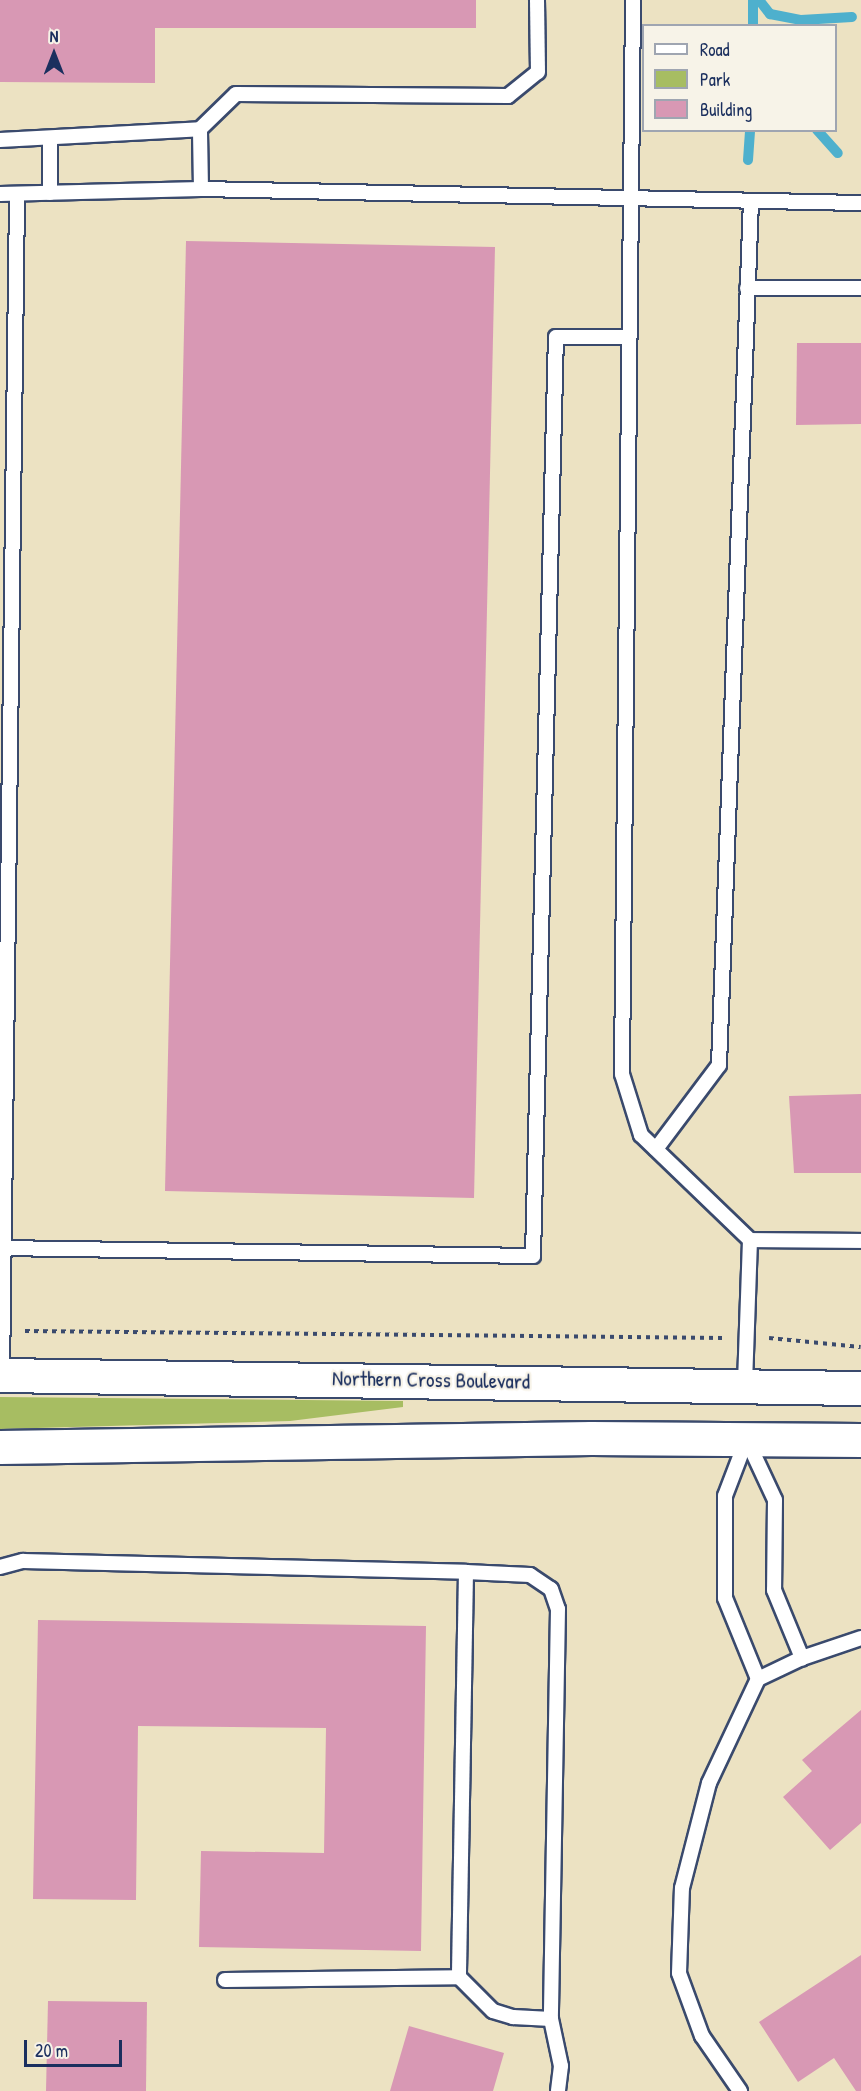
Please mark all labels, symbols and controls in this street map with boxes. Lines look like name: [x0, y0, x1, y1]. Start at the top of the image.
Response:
north arrow: [24, 24, 84, 84]
legend: [642, 24, 837, 132]
text: N: [50, 25, 58, 47]
text: Road: [700, 37, 730, 62]
text: Park: [700, 67, 730, 92]
text: Building: [700, 97, 752, 122]
street label: Northern Cross Boulevard: [332, 1366, 530, 1394]
scale bar: [27, 2028, 124, 2066]
text: 20 m: [35, 2038, 68, 2063]

